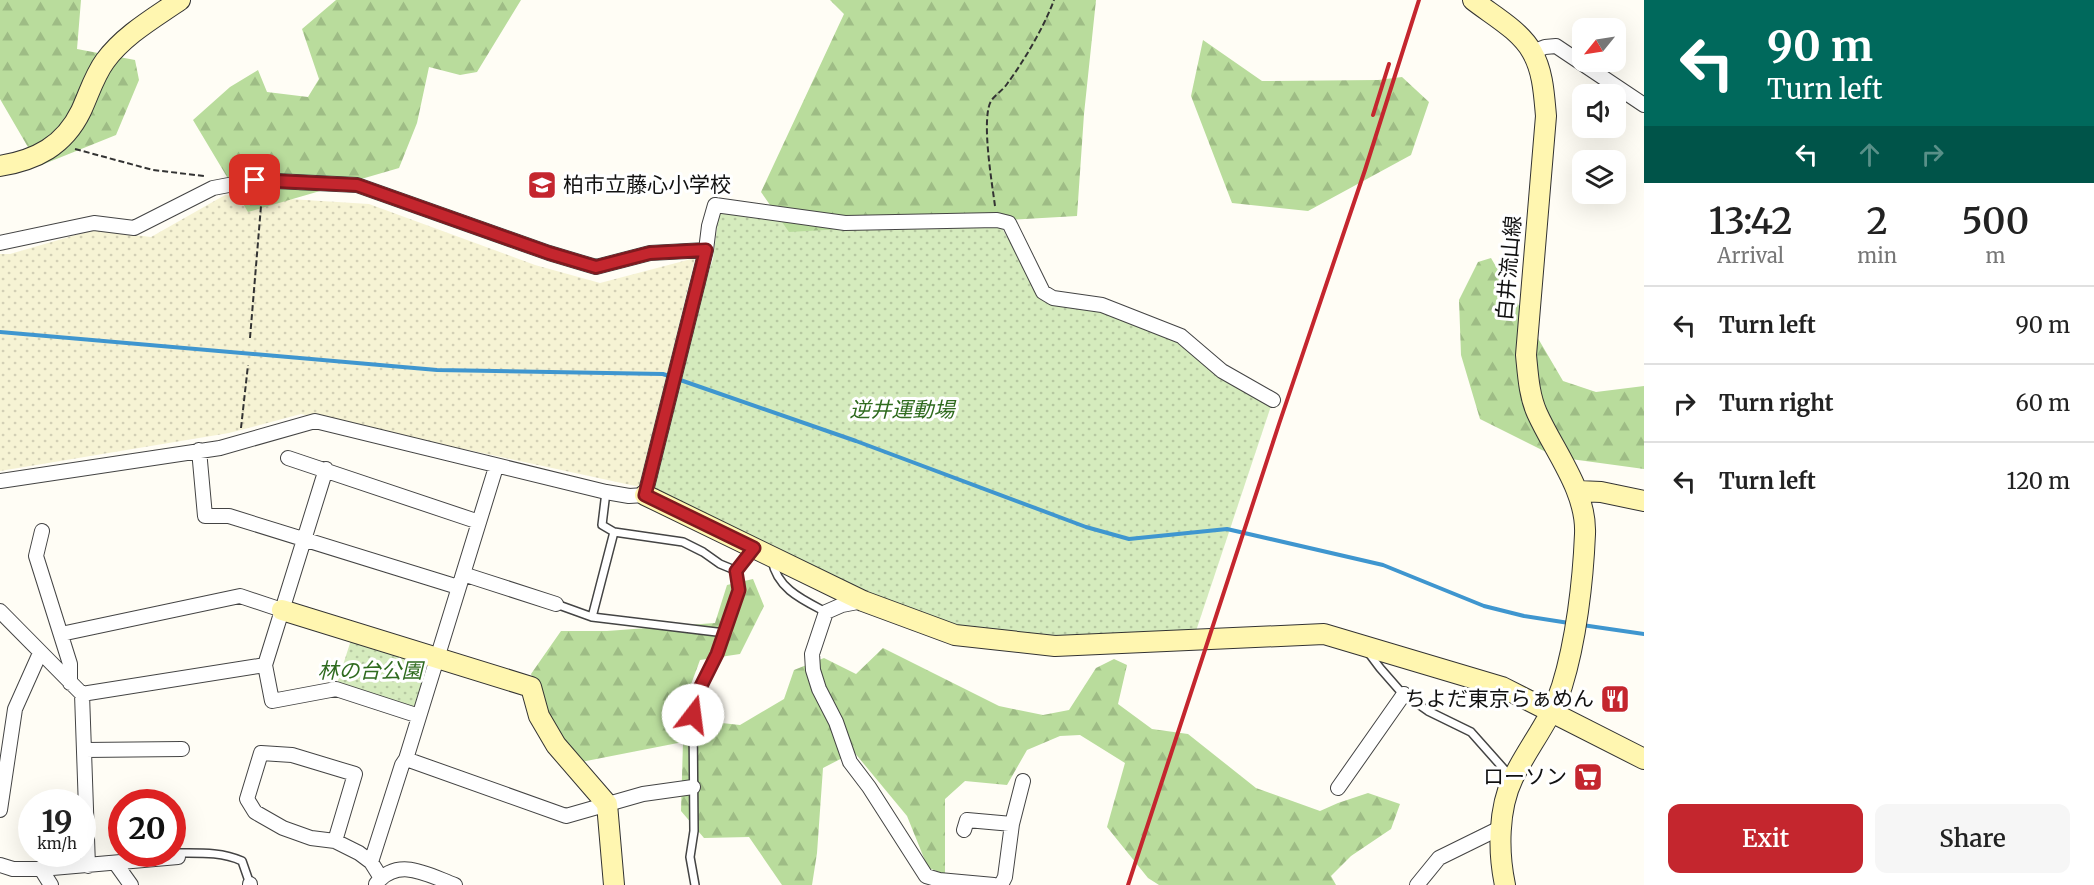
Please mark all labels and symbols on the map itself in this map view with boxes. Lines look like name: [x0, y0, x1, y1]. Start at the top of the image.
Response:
north arrow: [1572, 18, 1626, 72]
pin: [229, 154, 280, 205]
school or university icon: 柏市立藤心小学校: [526, 169, 558, 201]
place label: 柏市立藤心小学校: [563, 171, 731, 198]
street label: 白井流山線: [1490, 214, 1527, 321]
park label: 逆井運動場: [850, 396, 956, 423]
park label: 林の台公園: [318, 657, 425, 684]
position arrow: [661, 683, 725, 747]
restaurant icon: ちよだ東京らぁめん: [1599, 683, 1631, 715]
place label: ちよだ東京らぁめん: [1405, 685, 1594, 712]
supermarket icon: ローソン: [1572, 761, 1604, 793]
place label: ローソン: [1483, 763, 1567, 790]
speed limit sign: 20: [108, 789, 186, 867]

